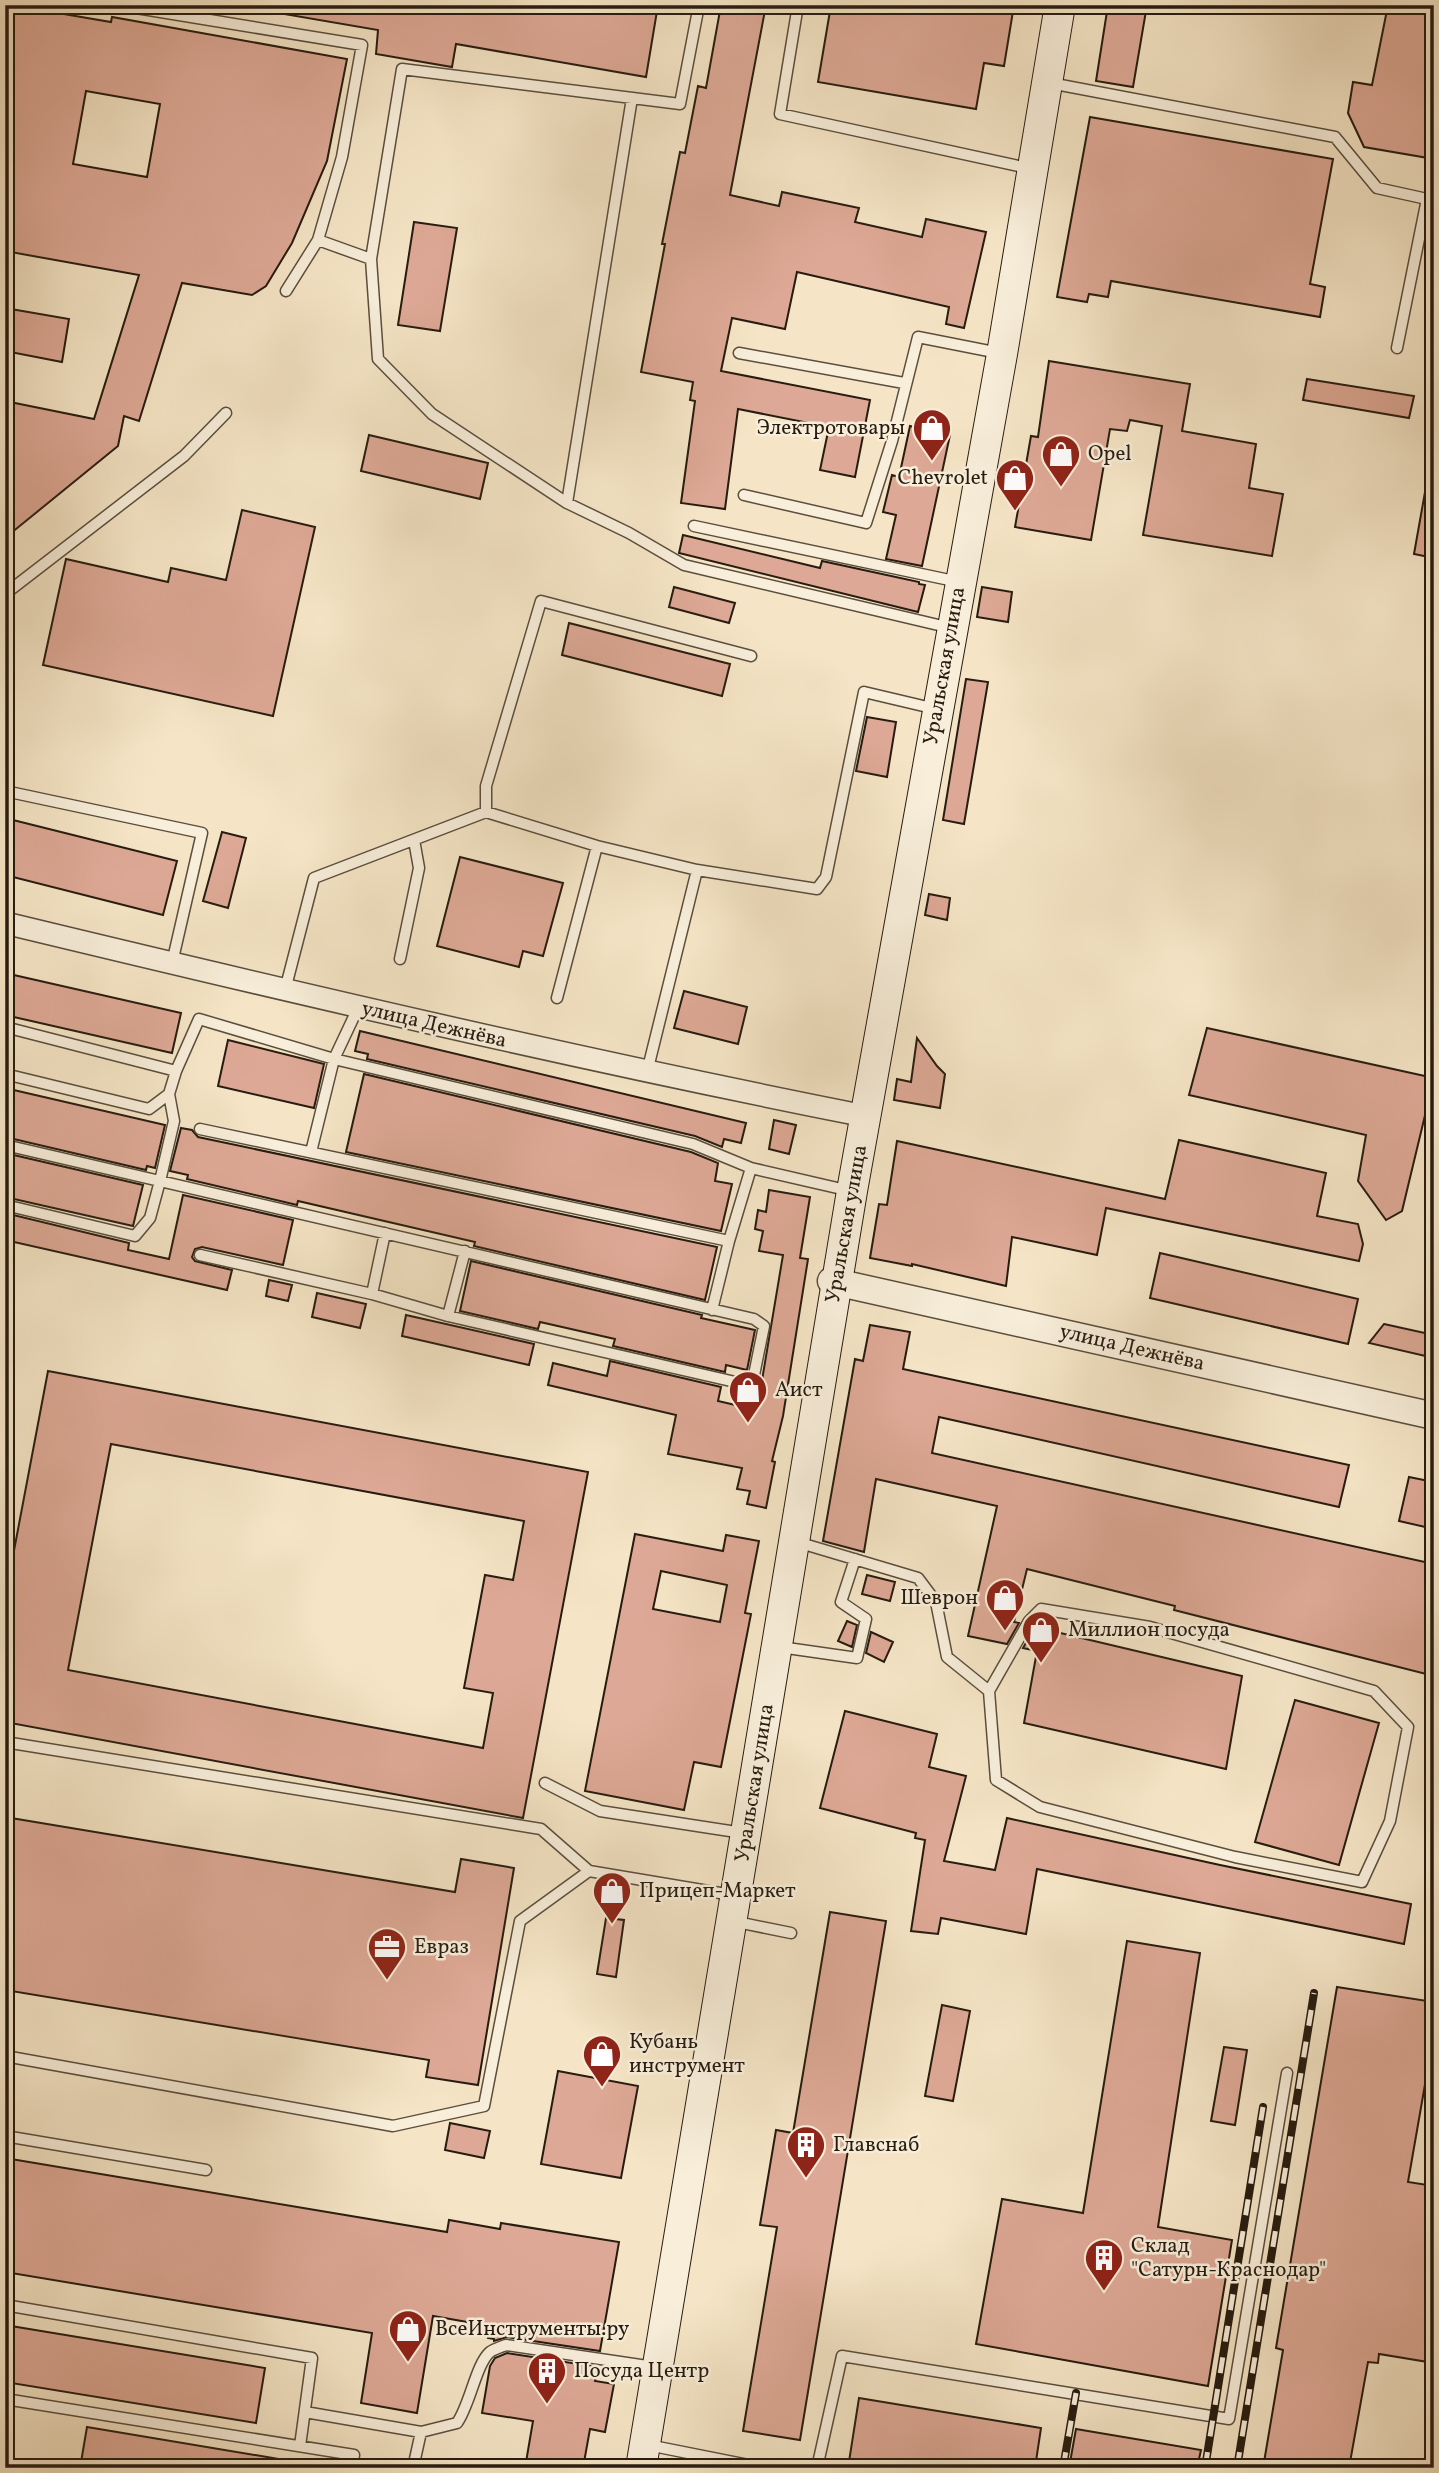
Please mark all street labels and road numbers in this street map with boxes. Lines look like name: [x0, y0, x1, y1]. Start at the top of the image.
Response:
street label: Уральская улица: [917, 585, 973, 747]
street label: улица Дежнёва: [358, 994, 510, 1056]
street label: Уральская улица: [819, 1143, 875, 1305]
street label: улица Дежнёва: [1056, 1317, 1208, 1379]
street label: Уральская улица: [728, 1702, 782, 1864]

